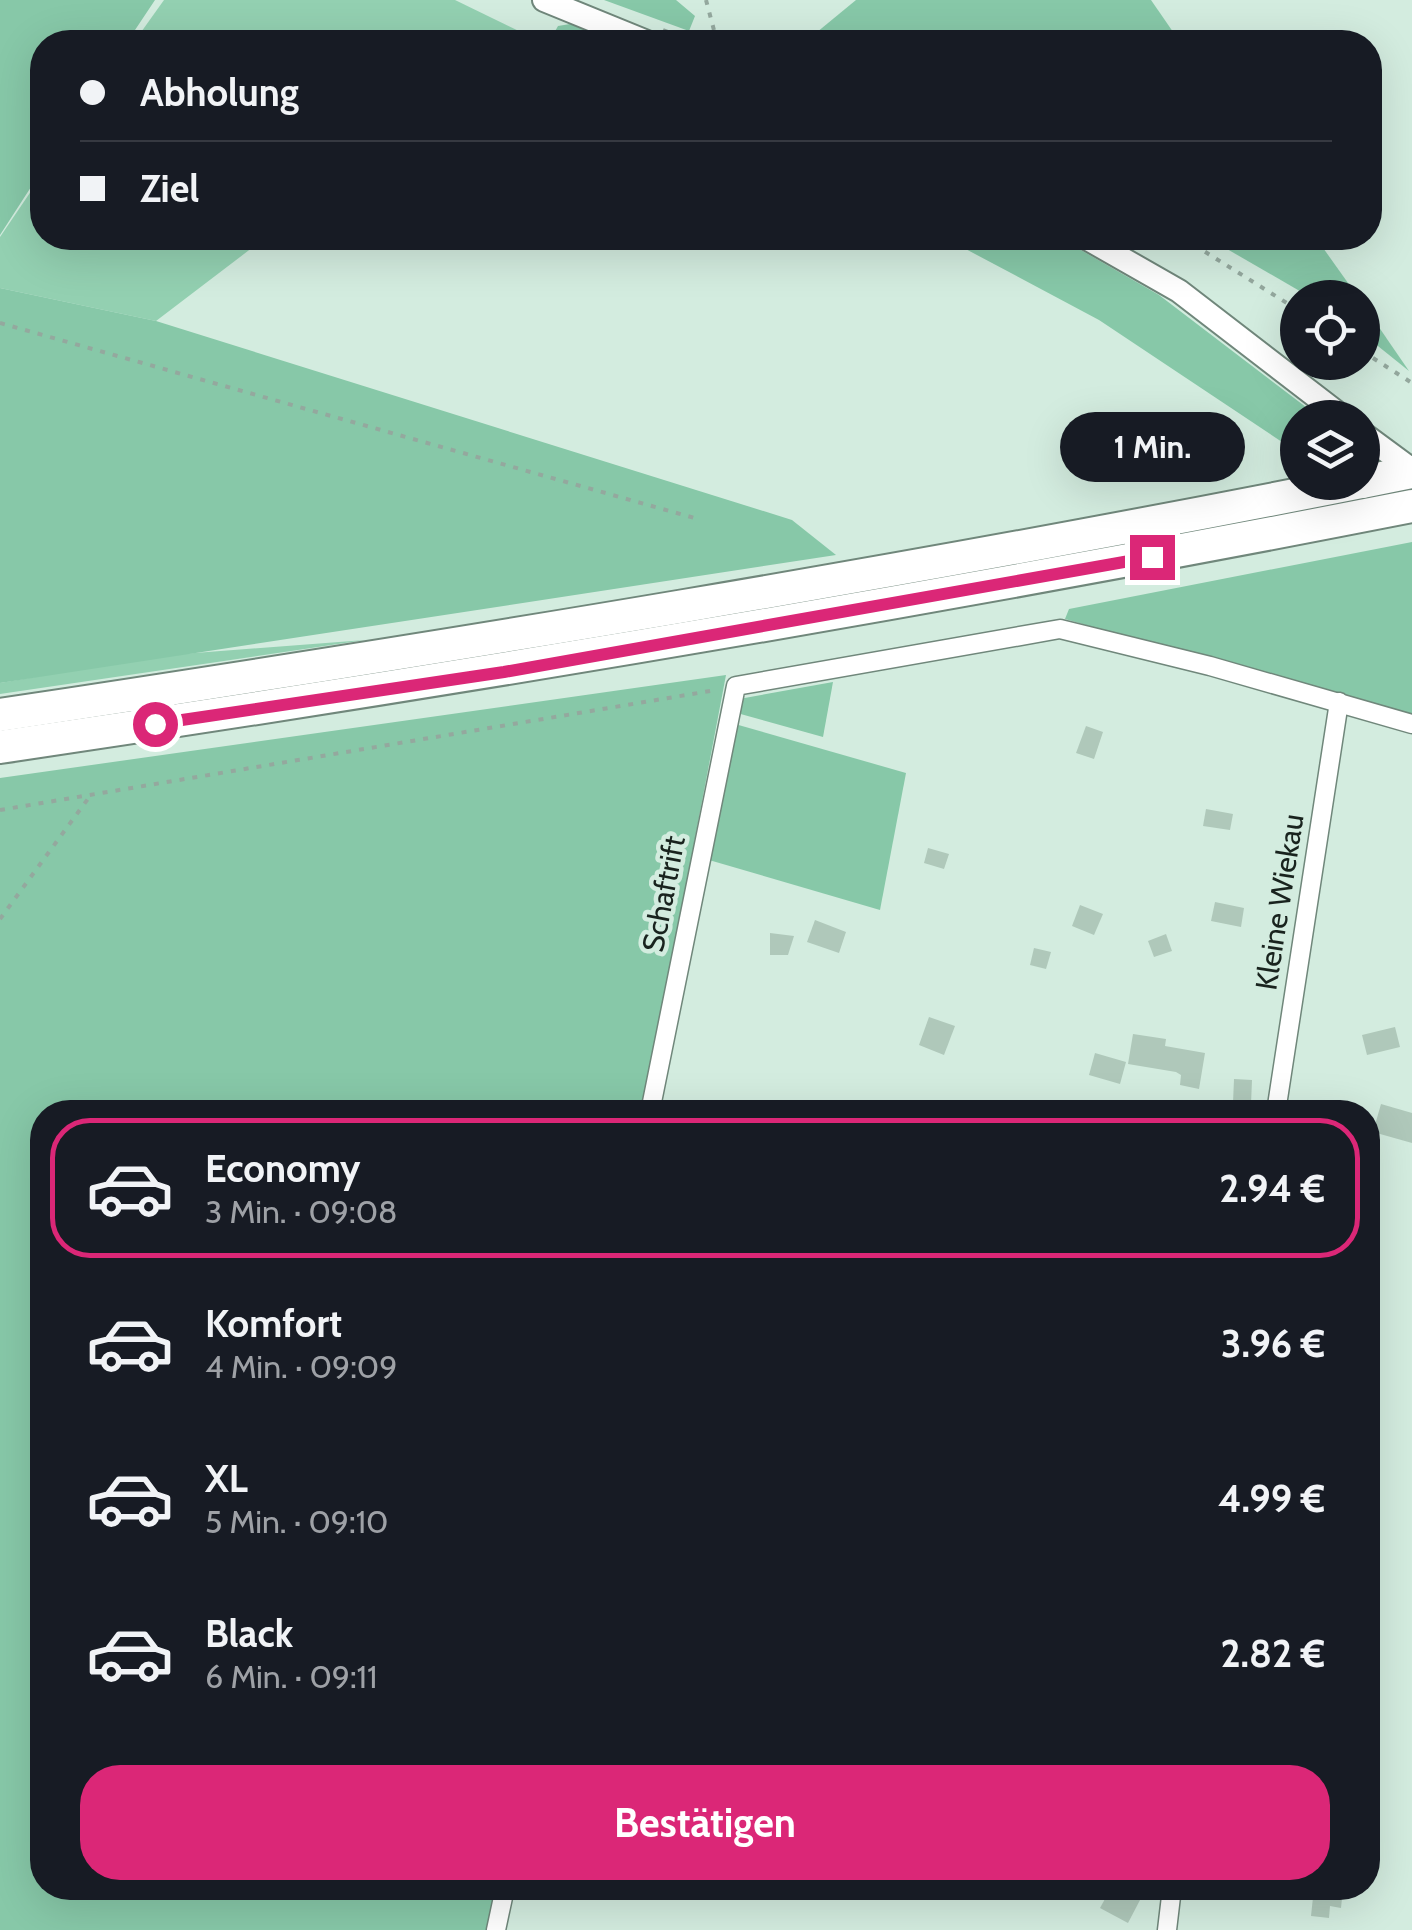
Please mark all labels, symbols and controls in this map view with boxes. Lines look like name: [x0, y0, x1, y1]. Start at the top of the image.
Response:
text: Abholung: [140, 69, 299, 116]
text: Ziel: [140, 165, 199, 212]
map controls: [1280, 280, 1380, 500]
button: locate: [1280, 280, 1380, 380]
button: layers: [1280, 400, 1380, 500]
callout: 1 Min.: [1060, 412, 1244, 482]
text: 1 Min.: [1114, 427, 1191, 466]
route end: [1130, 535, 1175, 580]
route start: [133, 702, 178, 747]
street label: Kleine Wiekau: [1247, 811, 1312, 993]
street label: Schaftrift: [634, 833, 693, 955]
icon: car: [85, 1143, 175, 1233]
text: Economy: [205, 1145, 360, 1192]
text: 2.94 €: [1219, 1165, 1325, 1212]
text: 3 Min. · 09:08: [205, 1192, 397, 1231]
icon: car: [85, 1298, 175, 1388]
text: Komfort: [205, 1300, 342, 1347]
text: 3.96 €: [1221, 1320, 1325, 1367]
text: 4 Min. · 09:09: [205, 1347, 397, 1386]
icon: car: [85, 1453, 175, 1543]
text: XL: [205, 1455, 248, 1502]
text: 4.99 €: [1218, 1475, 1325, 1522]
text: 5 Min. · 09:10: [205, 1502, 388, 1541]
icon: car: [85, 1608, 175, 1698]
text: Black: [205, 1610, 293, 1657]
text: 2.82 €: [1220, 1630, 1325, 1677]
text: 6 Min. · 09:11: [205, 1657, 377, 1696]
button: Bestätigen: [80, 1765, 1330, 1880]

